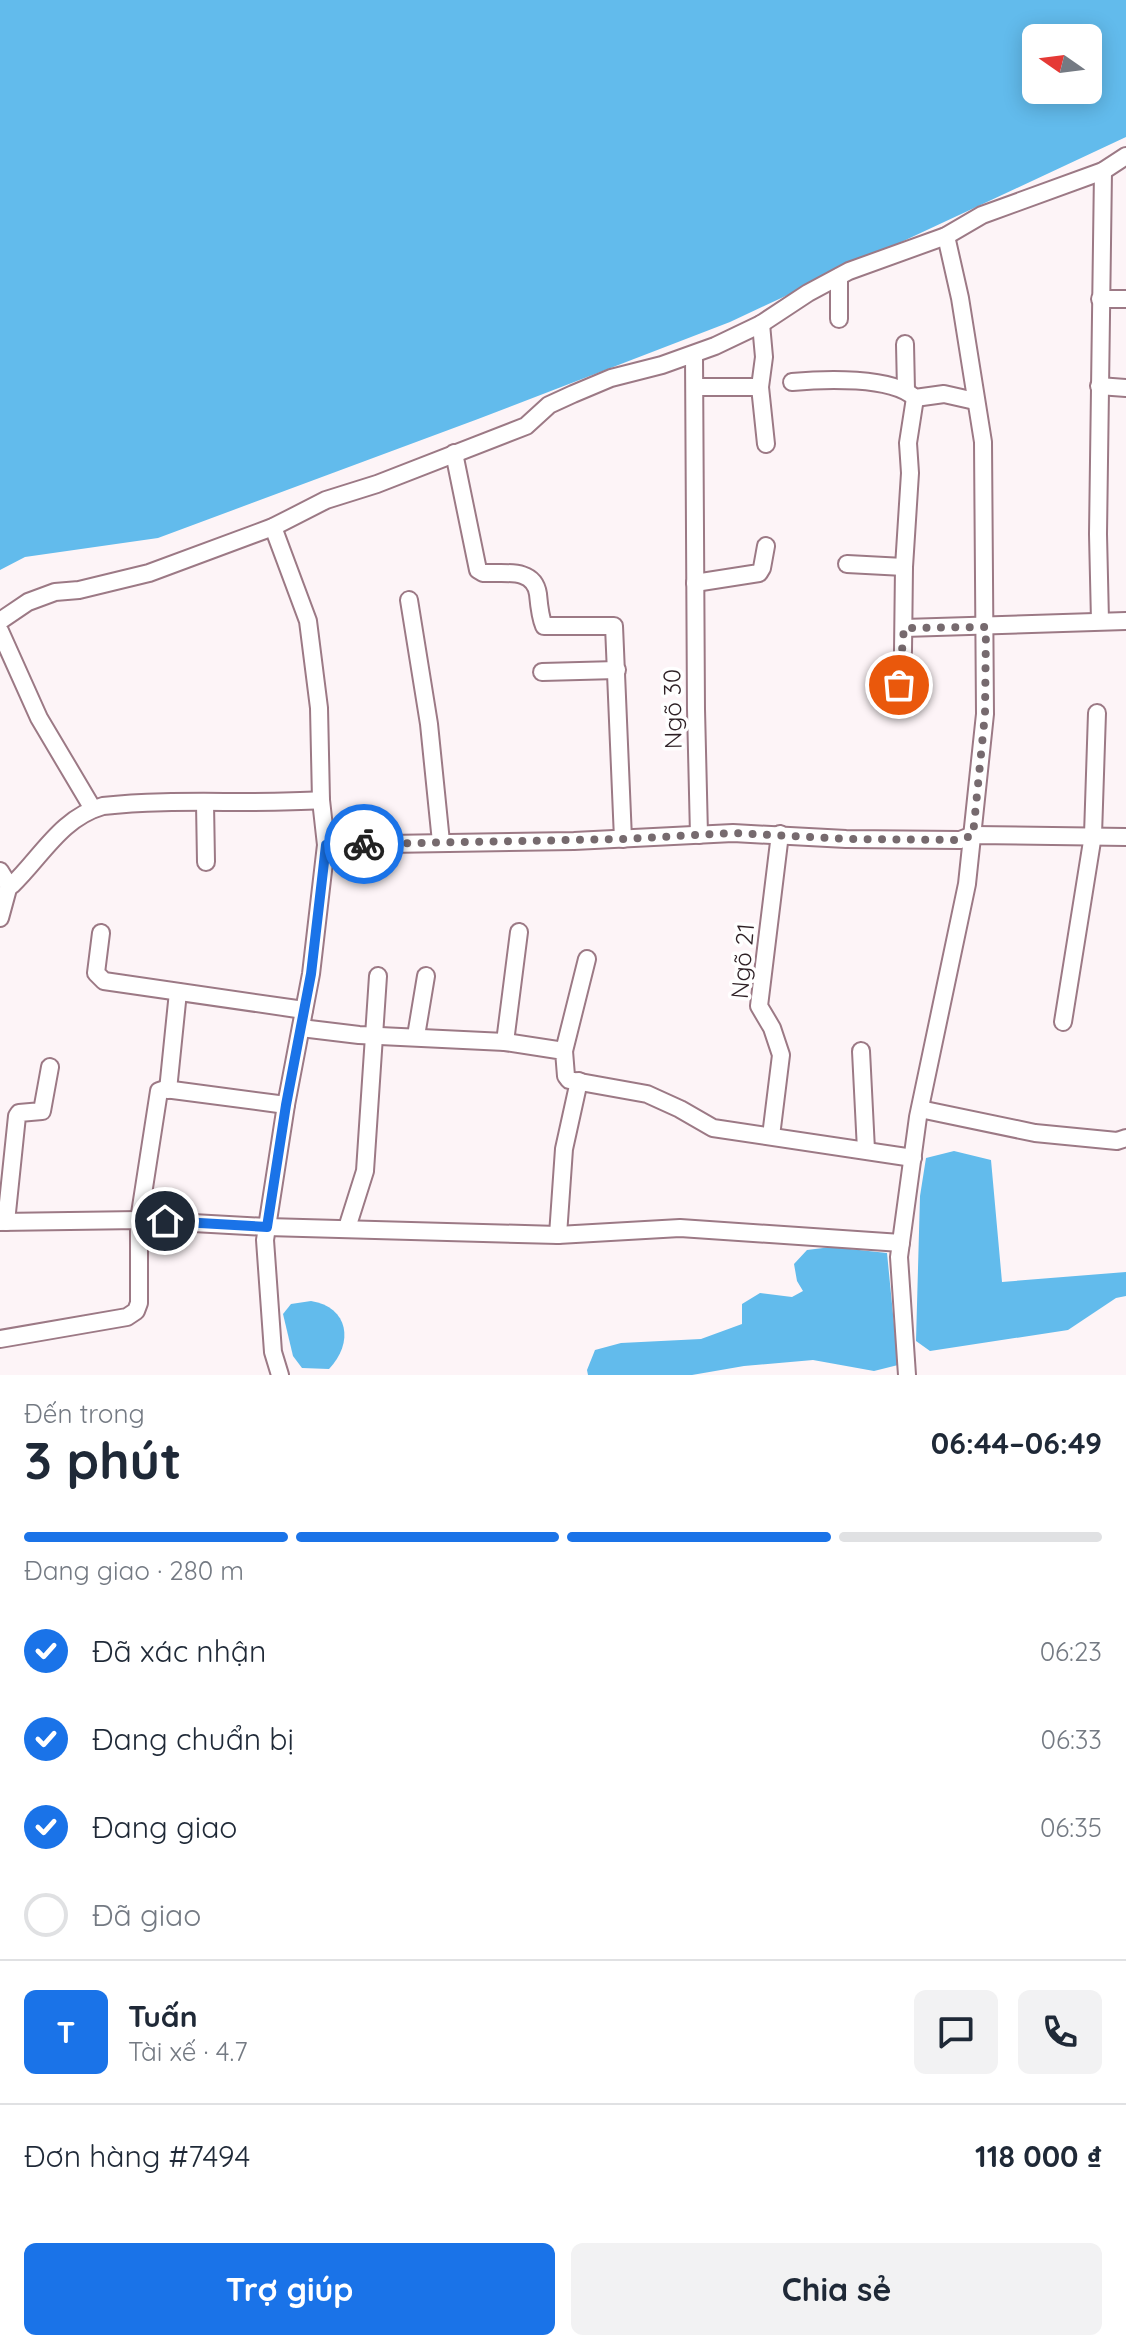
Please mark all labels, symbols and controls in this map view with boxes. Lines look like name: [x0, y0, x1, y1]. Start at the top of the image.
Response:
north arrow: [1022, 24, 1102, 104]
map controls: [1022, 24, 1102, 104]
pin: [865, 651, 933, 719]
icon: bag: [877, 663, 921, 707]
street label: Ngõ 30: [656, 669, 688, 749]
courier: [324, 804, 404, 884]
icon: bike: [342, 822, 386, 866]
street label: Ngõ 21: [724, 922, 760, 1000]
pin: [131, 1187, 199, 1255]
icon: home: [143, 1199, 187, 1243]
text: Đến trong: [24, 1397, 145, 1430]
text: 06:44–06:49: [931, 1424, 1102, 1462]
text: 3 phút: [24, 1427, 181, 1492]
text: Đang giao · 280 m: [24, 1554, 244, 1587]
icon: check: [24, 1629, 68, 1673]
text: Đã xác nhận: [92, 1632, 266, 1670]
text: 06:23: [1040, 1635, 1102, 1668]
icon: check: [24, 1717, 68, 1761]
text: Đang chuẩn bị: [92, 1720, 294, 1758]
text: 06:33: [1040, 1723, 1102, 1756]
icon: check: [24, 1805, 68, 1849]
text: Đang giao: [92, 1808, 237, 1846]
text: 06:35: [1040, 1811, 1102, 1844]
text: Đã giao: [92, 1896, 201, 1934]
button: chat: [914, 1990, 998, 2074]
button: phone: [1018, 1990, 1102, 2074]
text: Tuấn: [128, 1997, 198, 2035]
text: T: [57, 2013, 75, 2051]
text: Tài xế · 4.7: [128, 2035, 248, 2068]
text: Đơn hàng #7494: [24, 2137, 250, 2175]
text: 118 000 ₫: [975, 2137, 1102, 2175]
button: Trợ giúp: [24, 2243, 555, 2335]
button: Chia sẻ: [571, 2243, 1102, 2335]

